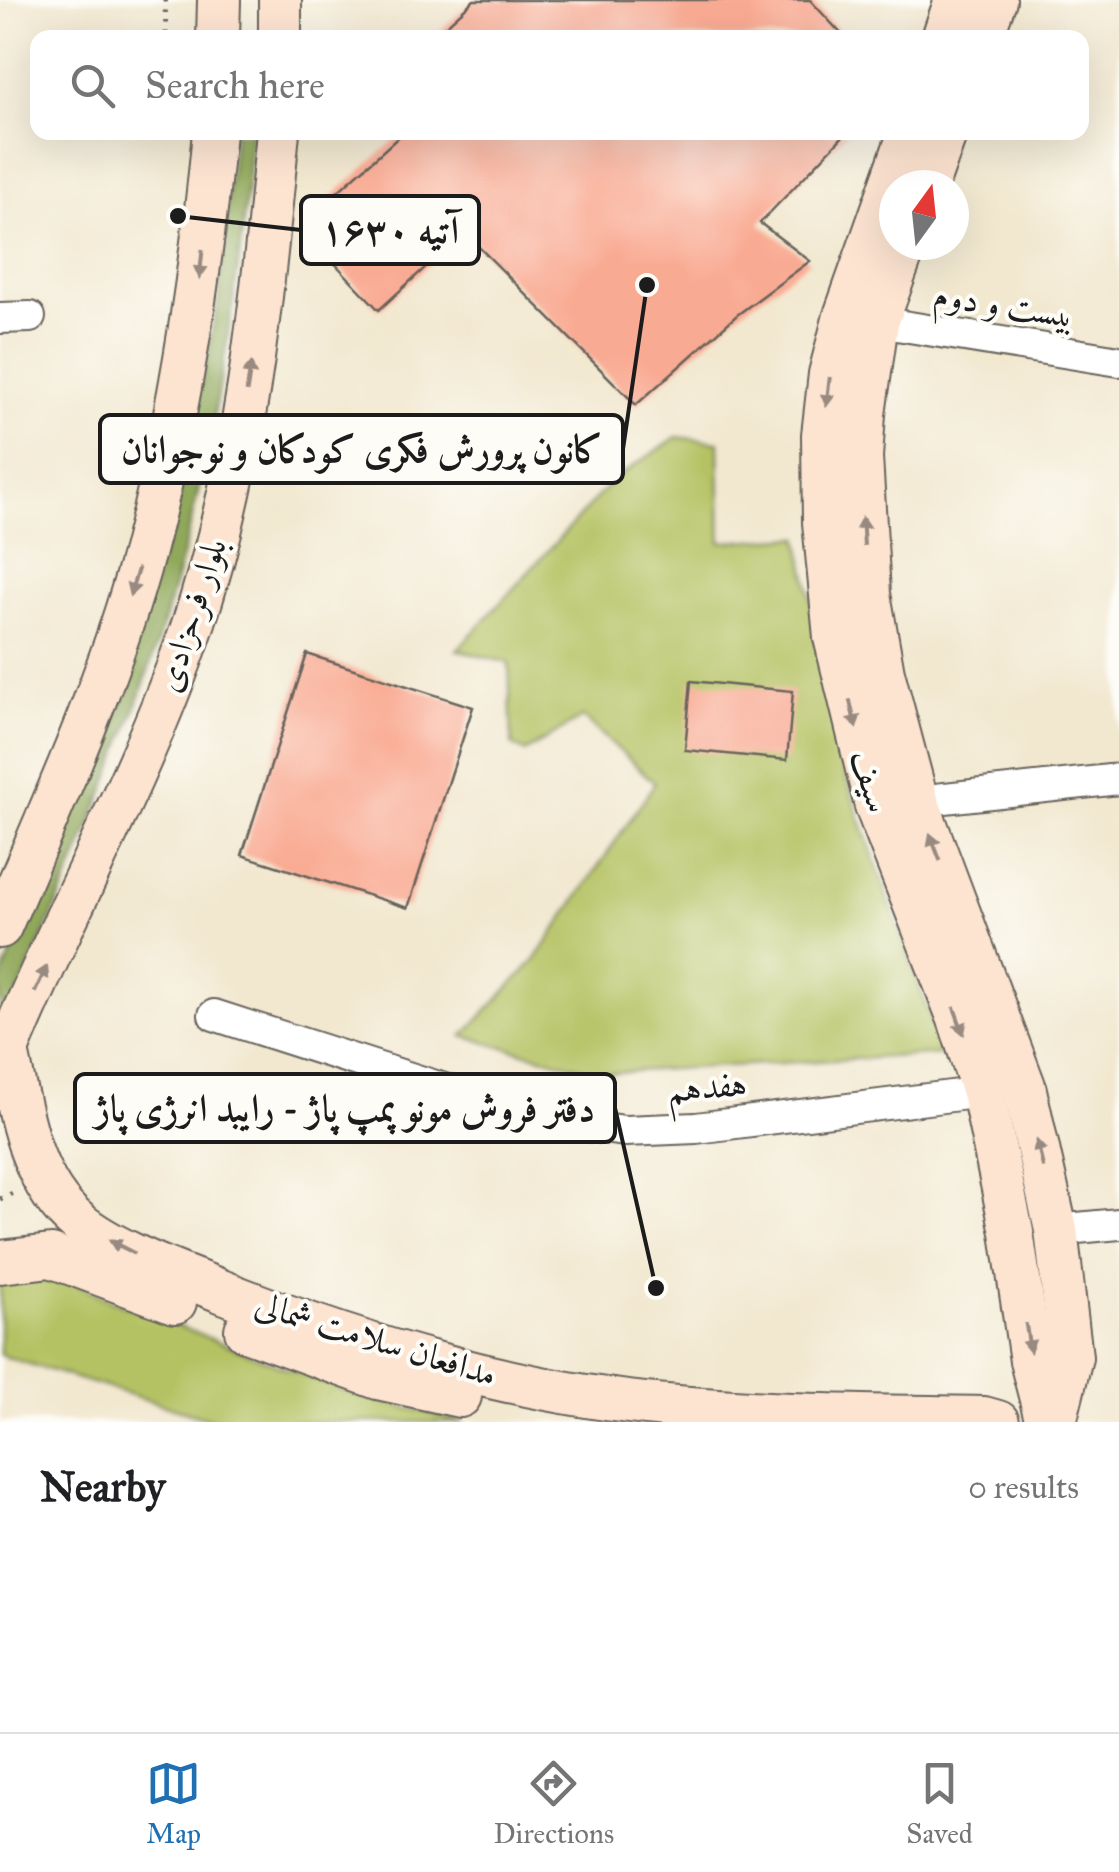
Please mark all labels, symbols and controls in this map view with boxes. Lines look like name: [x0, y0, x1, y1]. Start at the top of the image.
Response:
search box: [30, 30, 1089, 140]
icon: search: [65, 58, 120, 113]
text: Search here: [145, 62, 325, 108]
north arrow: [879, 170, 969, 260]
callout: آتیه ۱۶۳۰: [301, 196, 479, 264]
text: آتیه ۱۶۳۰: [321, 207, 464, 253]
one-way arrow: [193, 249, 209, 281]
street label: بیست و دوم: [929, 273, 1078, 346]
one-way arrow: [242, 361, 257, 392]
one-way arrow: [820, 377, 836, 408]
callout: کانون پرورش فکری کودکان و نوجوانان: [100, 415, 623, 483]
text: کانون پرورش فکری کودکان و نوجوانان: [121, 426, 603, 474]
one-way arrow: [855, 515, 871, 547]
street label: بلوار فرحزادی: [146, 533, 236, 697]
one-way arrow: [126, 567, 141, 598]
one-way arrow: [846, 699, 861, 730]
street label: سیف: [842, 745, 900, 817]
one-way arrow: [926, 832, 942, 862]
one-way arrow: [32, 964, 49, 993]
one-way arrow: [952, 1006, 967, 1036]
street label: هفدهم: [665, 1062, 750, 1123]
callout: دفتر فروش مونو پمپ پاژ - رایبد انرژی پاژ: [75, 1074, 615, 1142]
text: دفتر فروش مونو پمپ پاژ - رایبد انرژی پاژ: [91, 1085, 595, 1136]
one-way arrow: [1031, 1138, 1047, 1169]
one-way arrow: [107, 1239, 136, 1256]
street label: مدافعان سلامت شمالی: [250, 1282, 502, 1396]
one-way arrow: [1021, 1322, 1036, 1354]
text: Nearby: [40, 1461, 165, 1513]
text: 0 results: [968, 1468, 1079, 1507]
tab: Map: [146, 1756, 201, 1851]
tab: Directions: [493, 1756, 614, 1851]
tab: Saved: [906, 1756, 973, 1851]

